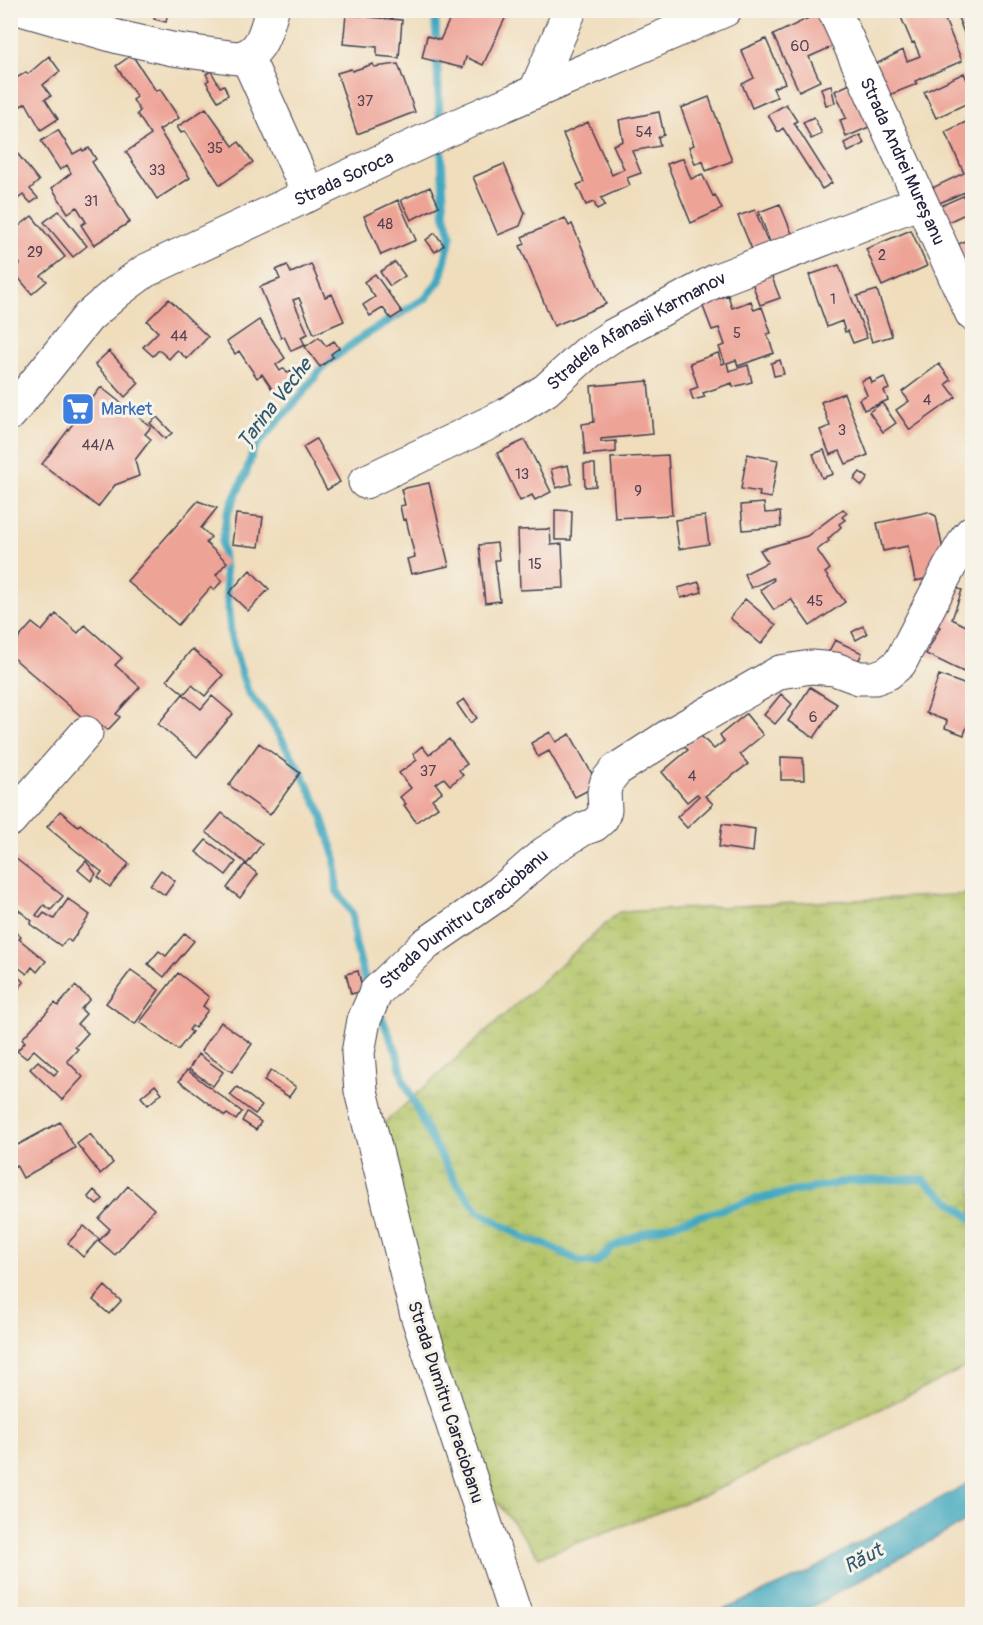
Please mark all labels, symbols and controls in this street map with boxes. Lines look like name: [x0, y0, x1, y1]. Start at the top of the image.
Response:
house number: 60: [791, 37, 809, 56]
street label: Strada Andrei Mureșanu: [854, 74, 950, 249]
house number: 37: [357, 92, 373, 111]
house number: 54: [636, 123, 653, 142]
house number: 35: [207, 139, 223, 158]
street label: Strada Soroca: [291, 146, 397, 212]
house number: 33: [149, 161, 165, 180]
house number: 31: [84, 192, 98, 211]
house number: 48: [377, 215, 394, 234]
house number: 29: [27, 243, 43, 262]
house number: 2: [878, 246, 886, 265]
street label: Stradela Afanasii Karmanov: [542, 267, 729, 396]
house number: 1: [830, 290, 836, 309]
house number: 5: [733, 324, 741, 343]
house number: 44: [170, 327, 188, 346]
water label: Țarina Veche: [232, 352, 319, 453]
supermarket icon: Market: [60, 391, 96, 427]
house number: 4: [923, 391, 932, 410]
place label: Market: [101, 398, 153, 421]
house number: 3: [838, 421, 846, 440]
house number: 44/A: [82, 436, 115, 455]
house number: 13: [515, 465, 529, 484]
house number: 9: [634, 482, 642, 501]
house number: 15: [528, 555, 542, 574]
house number: 45: [807, 592, 823, 611]
house number: 6: [809, 708, 817, 727]
house number: 37: [420, 762, 436, 781]
house number: 4: [688, 767, 697, 786]
street label: Strada Dumitru Caraciobanu: [375, 844, 553, 995]
street label: Strada Dumitru Caraciobanu: [402, 1298, 489, 1506]
water label: Răut: [840, 1537, 888, 1579]

